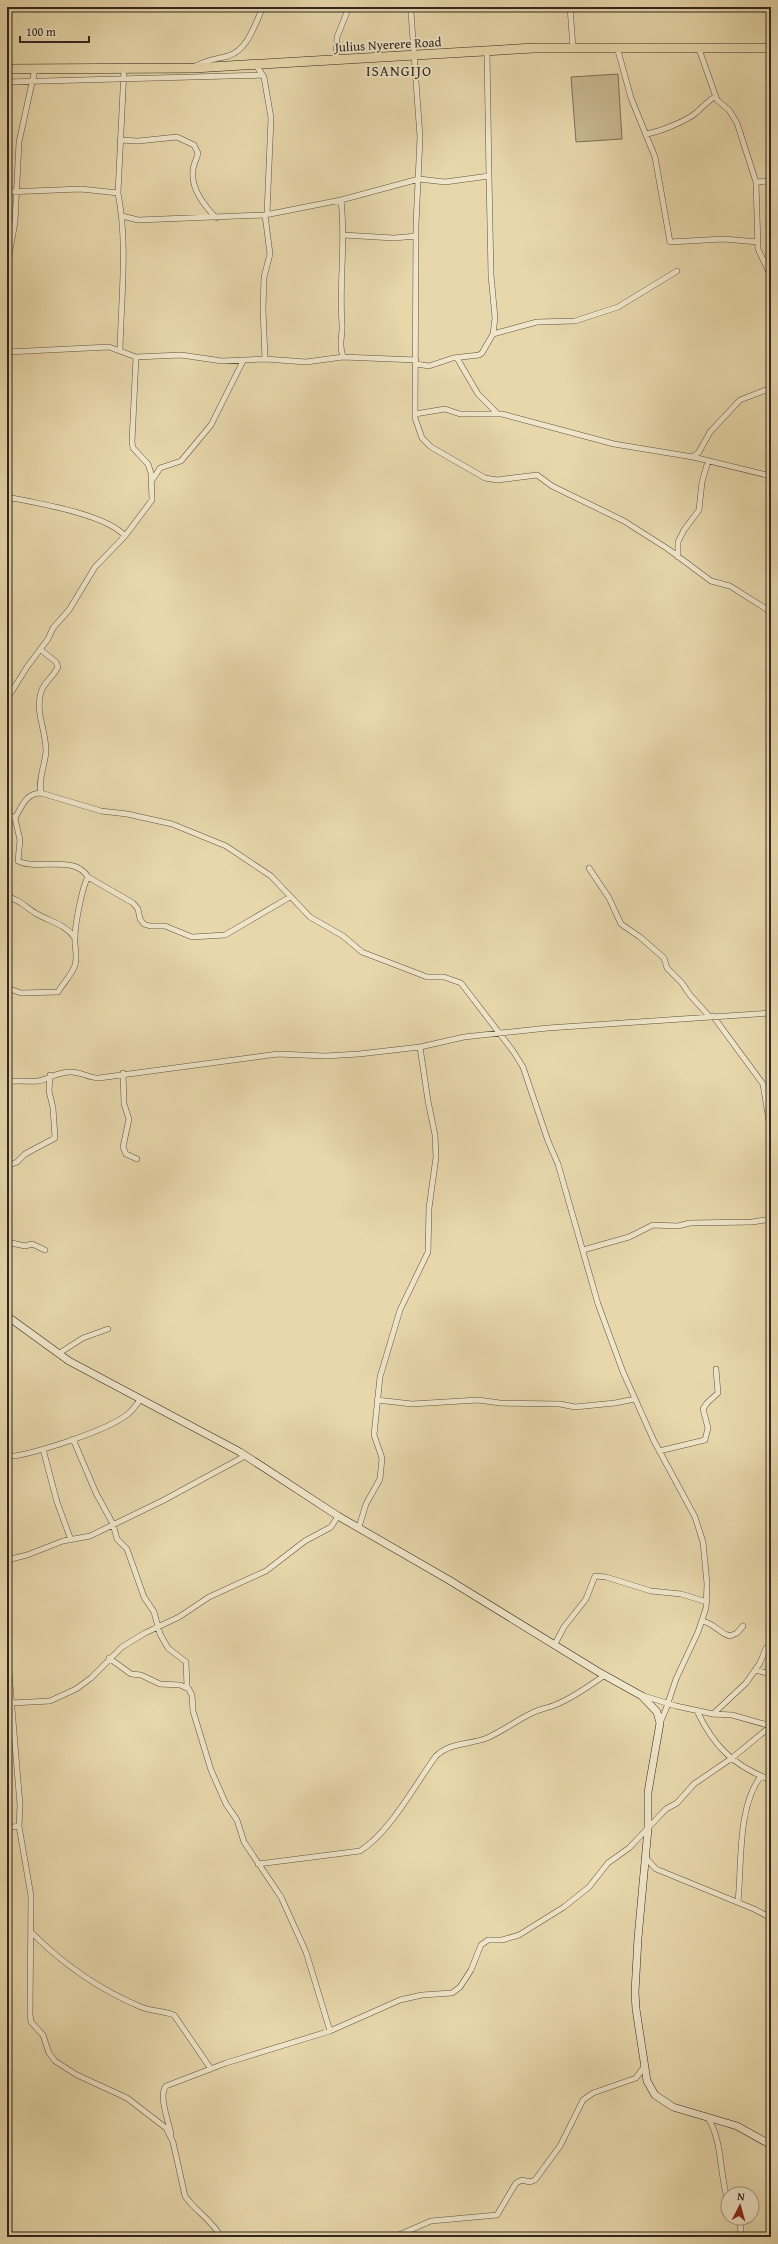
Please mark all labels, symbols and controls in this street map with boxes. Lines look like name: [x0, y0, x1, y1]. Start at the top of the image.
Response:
scale bar: [20, 18, 89, 44]
text: 100 m: [26, 23, 56, 40]
street label: Julius Nyerere Road: [332, 32, 442, 57]
district label: ISANGIJO: [366, 60, 432, 81]
north arrow: [720, 2186, 760, 2226]
text: N: [737, 2188, 746, 2204]

